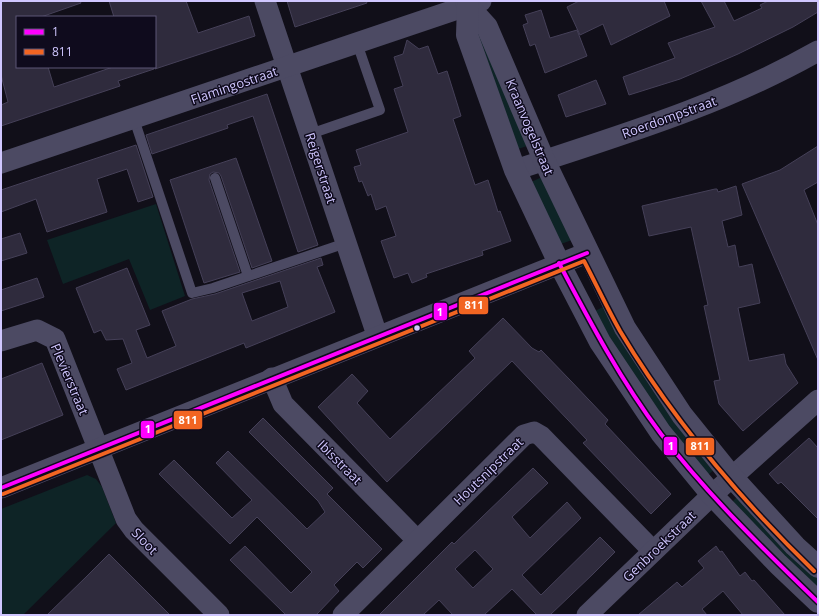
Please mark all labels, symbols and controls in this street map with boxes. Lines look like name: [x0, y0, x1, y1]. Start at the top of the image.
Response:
legend: [16, 16, 156, 68]
text: 1: [52, 23, 59, 40]
text: 811: [52, 43, 73, 60]
street label: Flamingostraat: [188, 62, 280, 108]
street label: Kraanvogelstraat: [502, 76, 559, 178]
street label: Roerdompstraat: [619, 91, 719, 142]
street label: Reigerstraat: [301, 130, 341, 206]
line badge: 811: [458, 296, 489, 315]
text: 811: [465, 297, 483, 312]
line badge: 1: [433, 302, 448, 321]
text: 1: [437, 304, 443, 319]
unlabelled marker: [412, 323, 422, 333]
street label: Plevierstraat: [47, 340, 93, 418]
line badge: 811: [173, 410, 203, 430]
text: 811: [179, 412, 197, 427]
line badge: 1: [140, 420, 155, 439]
text: 1: [145, 421, 151, 436]
street label: Houtsnipstraat: [449, 433, 527, 509]
street label: Ibisstraat: [314, 436, 367, 489]
line badge: 1: [663, 436, 678, 456]
line badge: 811: [685, 437, 715, 456]
text: 1: [668, 438, 674, 453]
text: 811: [691, 438, 709, 453]
street label: Genbroekstraat: [619, 506, 700, 586]
street label: Sloot: [128, 524, 162, 559]

